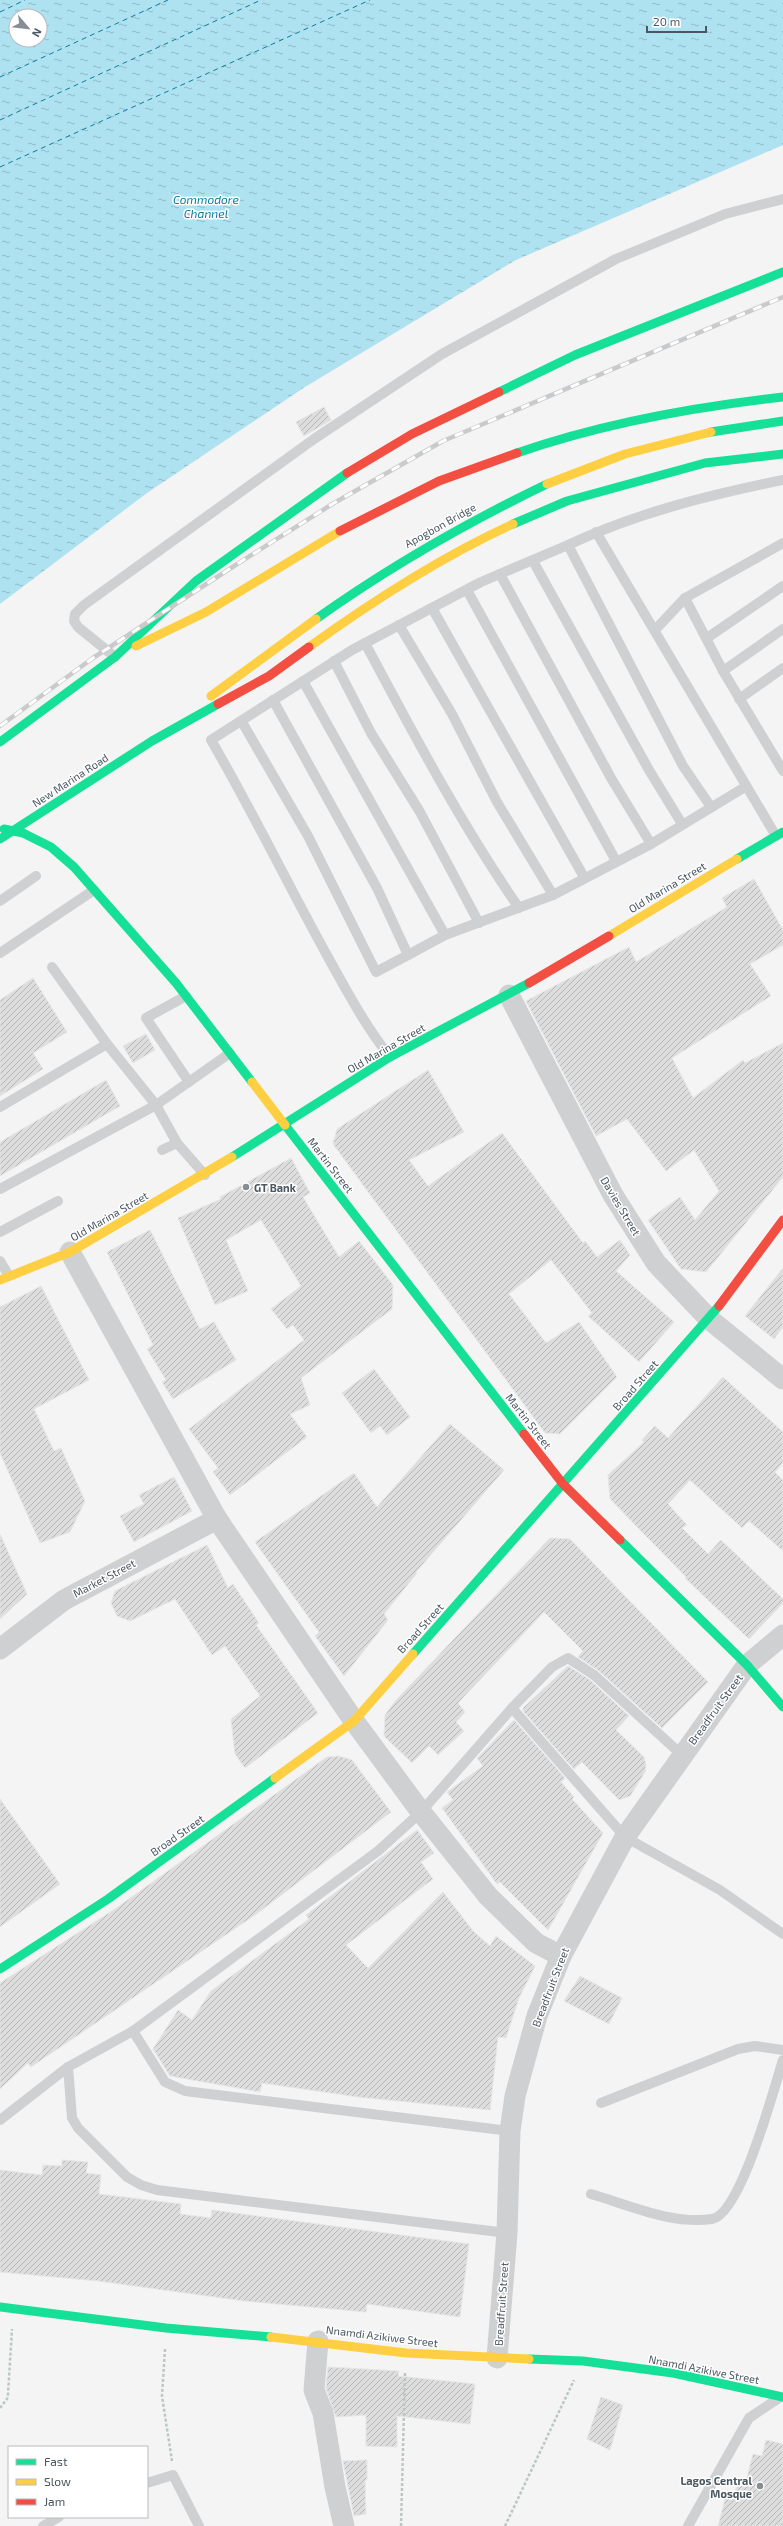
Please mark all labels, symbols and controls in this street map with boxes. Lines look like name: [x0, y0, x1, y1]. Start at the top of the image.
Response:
north arrow: [8, 8, 48, 48]
scale bar: [647, 8, 706, 34]
text: 20 m: [653, 14, 680, 28]
text: N: [30, 26, 45, 40]
water label: Commodore Channel: [173, 192, 240, 220]
street label: Apogbon Bridge: [402, 500, 478, 550]
street label: New Marina Road: [30, 751, 110, 809]
street label: Old Marina Street: [626, 859, 708, 915]
street label: Old Marina Street: [345, 1020, 427, 1076]
street label: Martin Street: [305, 1135, 357, 1195]
street label: Davies Street: [598, 1174, 644, 1238]
place label: GT Bank: [254, 1181, 297, 1194]
marker: GT Bank: [241, 1182, 251, 1192]
street label: Old Marina Street: [68, 1188, 150, 1244]
street label: Broad Street: [610, 1357, 660, 1413]
street label: Martin Street: [503, 1391, 555, 1451]
street label: Market Street: [71, 1556, 137, 1600]
street label: Broad Street: [394, 1600, 446, 1656]
street label: Breadfruit Street: [685, 1671, 745, 1747]
street label: Broad Street: [148, 1812, 206, 1858]
street label: Breadfruit Street: [529, 1945, 571, 2029]
street label: Breadfruit Street: [492, 2262, 510, 2346]
street label: Nnamdi Azikiwe Street: [325, 2323, 439, 2349]
street label: Nnamdi Azikiwe Street: [648, 2352, 760, 2386]
legend: [8, 2446, 148, 2518]
text: Fast: [44, 2454, 68, 2468]
text: Slow: [44, 2474, 71, 2488]
place label: Lagos Central Mosque: [680, 2474, 752, 2500]
marker: Lagos Central Mosque: [755, 2481, 765, 2491]
text: Jam: [44, 2494, 65, 2508]

